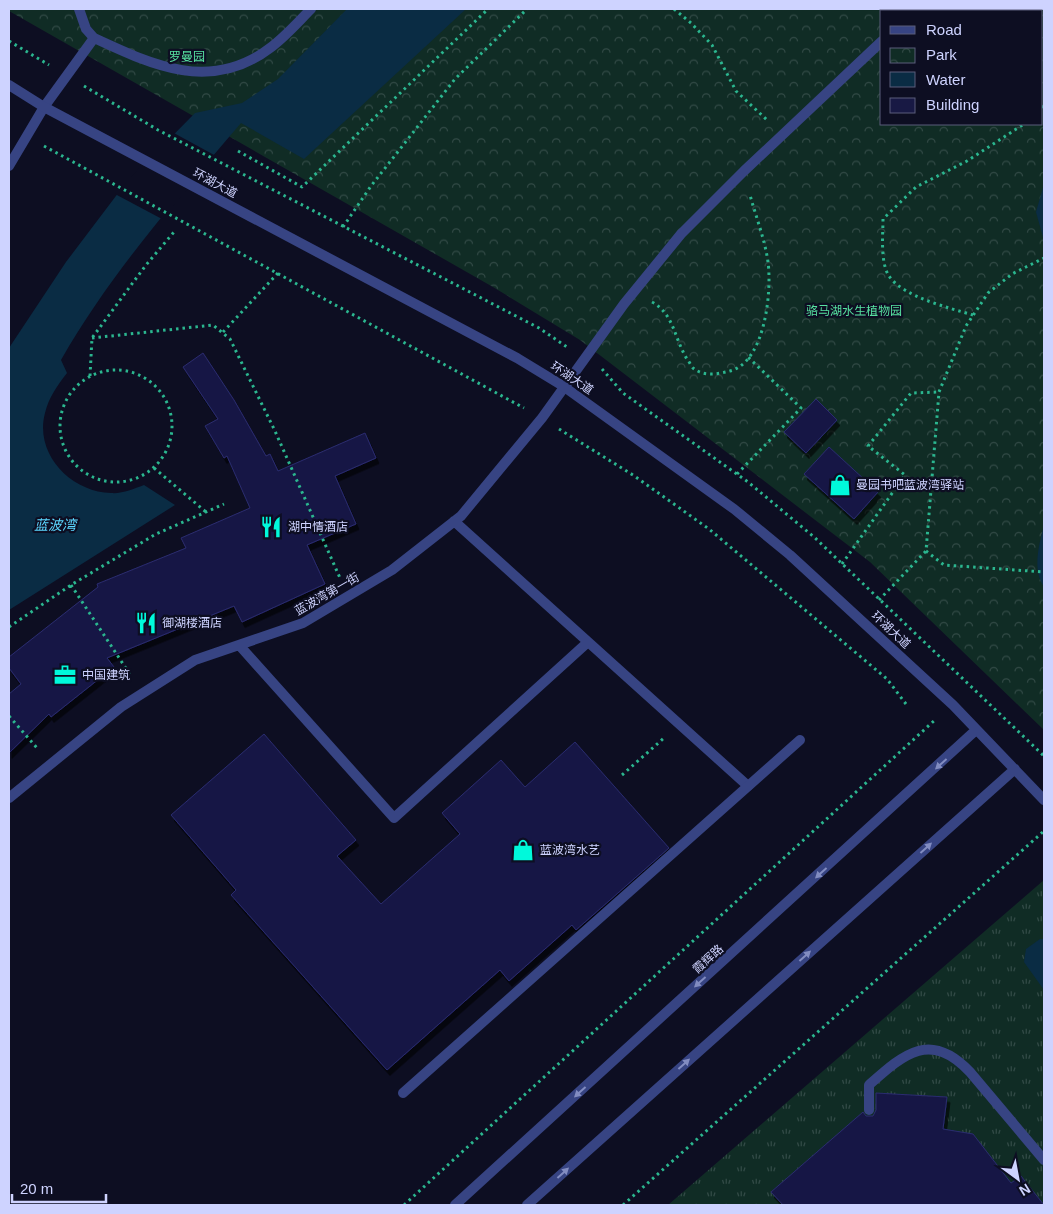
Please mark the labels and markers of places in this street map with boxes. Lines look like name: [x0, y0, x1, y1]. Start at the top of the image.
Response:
shop icon: 曼园书吧蓝波湾驿站: [827, 472, 853, 498]
place label: 曼园书吧蓝波湾驿站: [856, 478, 964, 492]
restaurant icon: 湖中情酒店: [258, 514, 284, 540]
place label: 湖中情酒店: [288, 520, 348, 534]
restaurant icon: 御湖楼酒店: [133, 610, 159, 636]
place label: 御湖楼酒店: [162, 616, 222, 630]
office icon: 中国建筑: [52, 662, 78, 688]
place label: 中国建筑: [82, 668, 130, 682]
shop icon: 蓝波湾水艺: [510, 837, 536, 863]
place label: 蓝波湾水艺: [540, 843, 600, 857]

